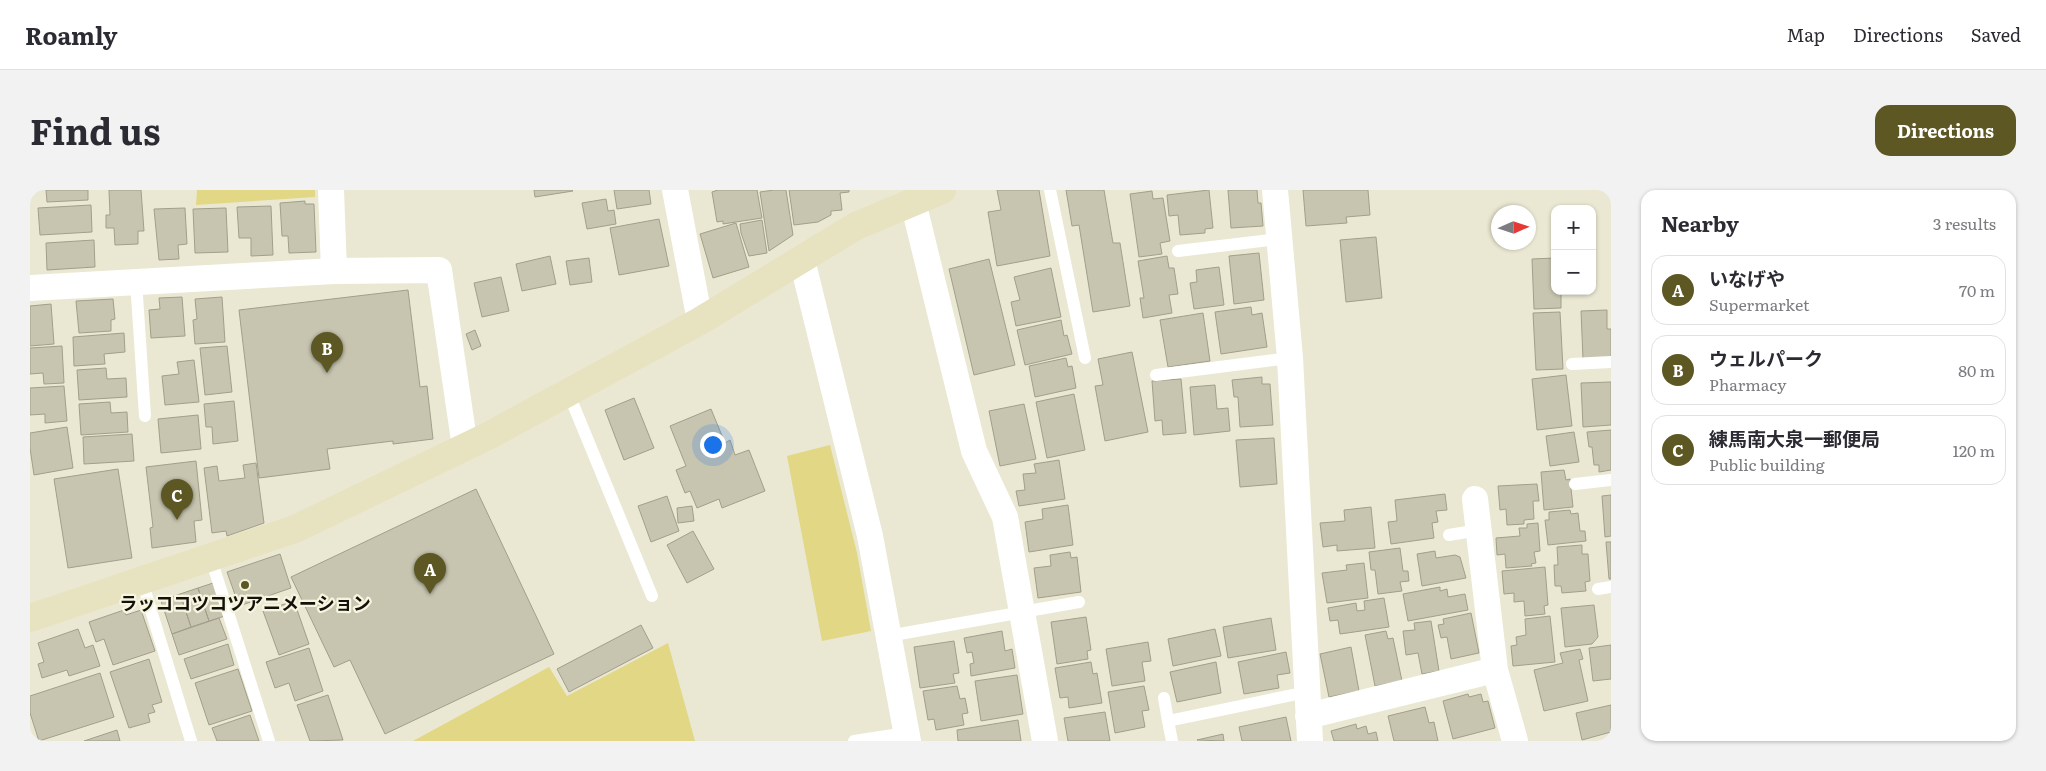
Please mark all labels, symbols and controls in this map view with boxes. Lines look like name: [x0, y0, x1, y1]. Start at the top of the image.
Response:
text: Roamly: [25, 17, 118, 52]
text: Map: [1787, 21, 1825, 48]
text: Directions: [1853, 21, 1943, 48]
text: Saved: [1971, 21, 2021, 48]
text: Find us: [30, 104, 160, 156]
button: Directions: [1875, 105, 2016, 156]
north arrow: [1491, 205, 1536, 250]
map controls: [1551, 205, 1596, 295]
button: +: [1551, 205, 1596, 250]
text: Nearby: [1661, 207, 1739, 238]
text: 3 results: [1933, 211, 1996, 235]
button: −: [1551, 250, 1596, 295]
text: いなげや: [1709, 264, 1785, 292]
text: A: [1672, 278, 1684, 302]
text: 70 m: [1959, 278, 1995, 302]
text: Supermarket: [1709, 292, 1809, 316]
pin: B: [311, 332, 343, 373]
text: ウェルパーク: [1709, 344, 1823, 372]
text: B: [1672, 358, 1684, 382]
text: 80 m: [1958, 358, 1995, 382]
text: Pharmacy: [1709, 372, 1787, 396]
text: 練馬南大泉一郵便局: [1709, 424, 1880, 452]
your location: [700, 432, 726, 458]
text: C: [1672, 438, 1684, 462]
text: 120 m: [1952, 438, 1995, 462]
text: Public building: [1709, 452, 1825, 476]
pin: C: [161, 479, 193, 520]
pin: A: [414, 553, 446, 594]
marker: ラッココツコツアニメーション: [239, 579, 251, 591]
place label: ラッココツコツアニメーション: [119, 589, 371, 616]

